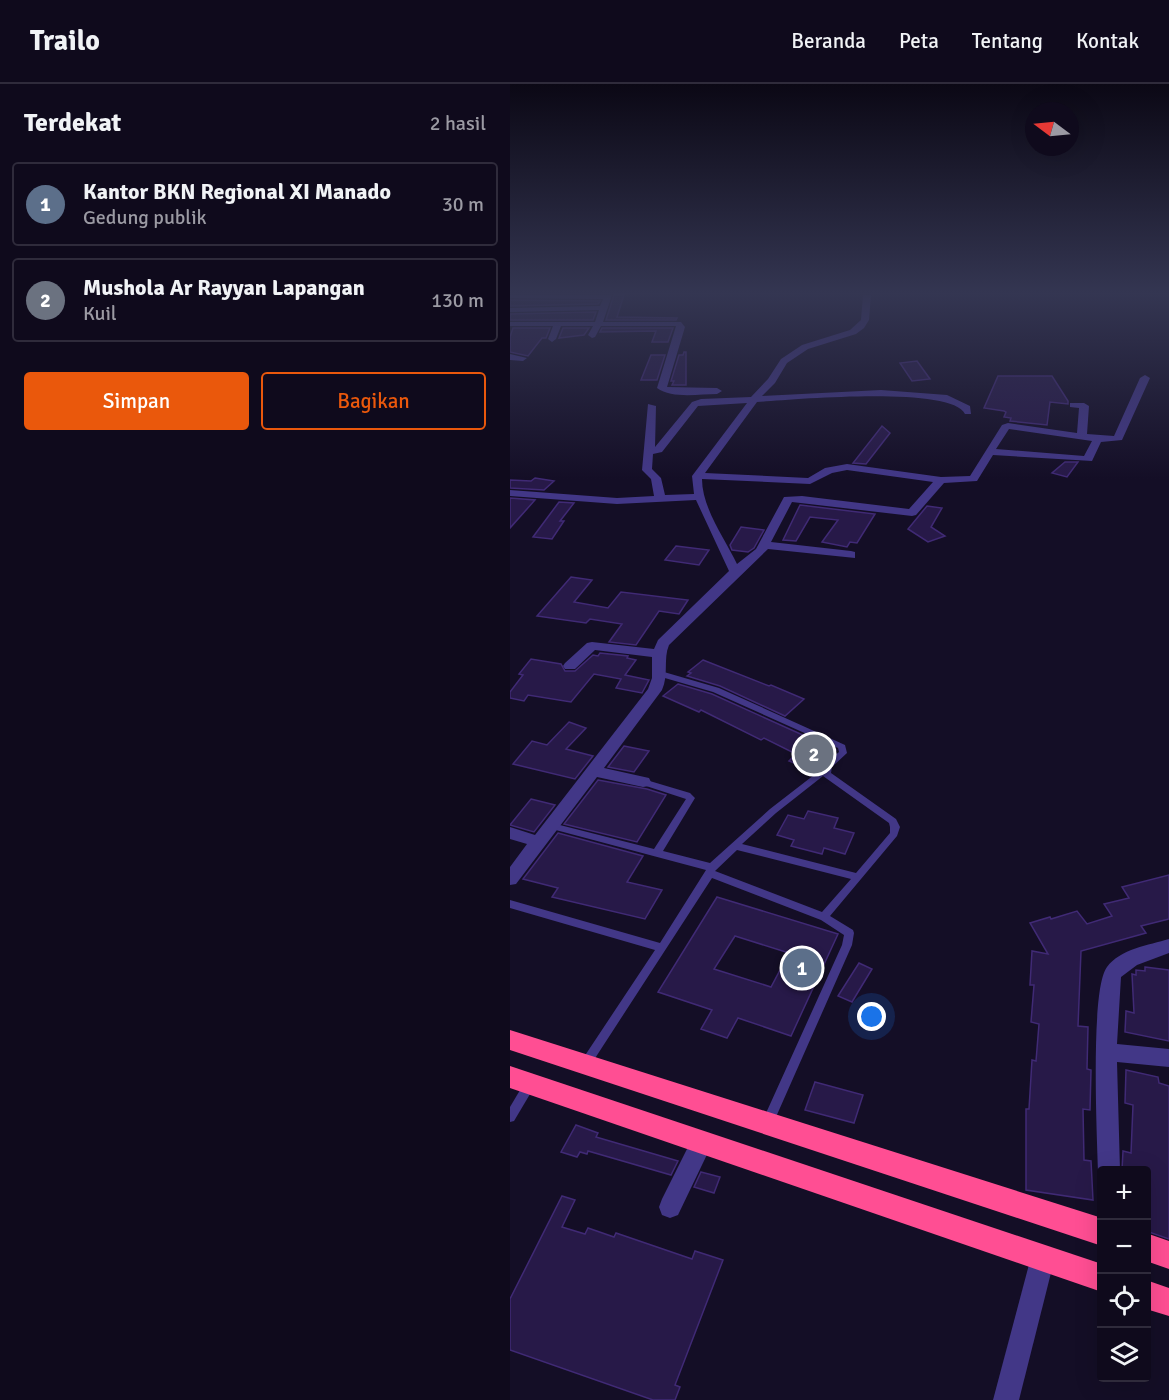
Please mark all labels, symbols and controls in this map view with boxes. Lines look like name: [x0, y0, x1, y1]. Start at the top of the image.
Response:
text: Trailo: [30, 24, 100, 58]
text: Beranda: [791, 28, 866, 54]
text: Peta: [899, 28, 939, 54]
text: Tentang: [972, 28, 1043, 54]
text: Kontak: [1076, 28, 1139, 54]
north arrow: [1025, 102, 1079, 156]
text: Terdekat: [24, 107, 121, 139]
text: 2 hasil: [430, 111, 486, 136]
text: Kantor BKN Regional XI Manado: [83, 178, 391, 205]
text: 1: [40, 192, 51, 217]
text: 30 m: [442, 192, 484, 217]
text: Gedung publik: [83, 205, 207, 230]
text: Mushola Ar Rayyan Lapangan: [83, 274, 365, 301]
text: 2: [40, 288, 51, 313]
text: 130 m: [431, 288, 484, 313]
text: Kuil: [83, 301, 117, 326]
button: Simpan: [24, 372, 249, 430]
button: Bagikan: [261, 372, 486, 430]
pin: 2: [794, 732, 834, 776]
pin: 1: [782, 946, 822, 990]
your location: [857, 1002, 886, 1031]
map controls: [1097, 1166, 1151, 1382]
button: +: [1097, 1166, 1151, 1220]
button: −: [1097, 1220, 1151, 1274]
button: locate: [1097, 1274, 1151, 1328]
button: layers: [1097, 1328, 1151, 1382]

